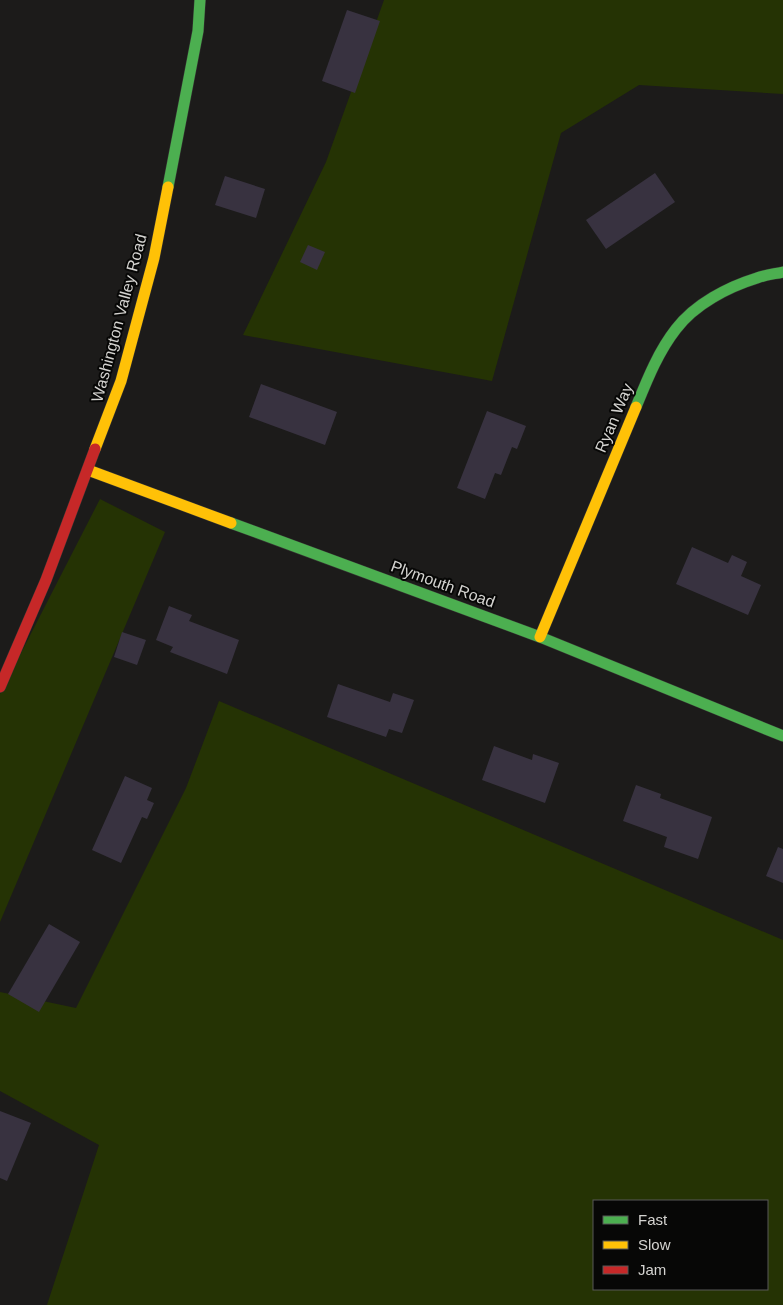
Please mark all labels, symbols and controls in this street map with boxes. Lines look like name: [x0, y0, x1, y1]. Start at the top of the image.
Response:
street label: Washington Valley Road: [88, 232, 150, 404]
street label: Ryan Way: [592, 381, 636, 455]
street label: Plymouth Road: [389, 557, 497, 611]
legend: [593, 1200, 768, 1290]
text: Fast: [638, 1211, 668, 1228]
text: Slow: [638, 1236, 671, 1253]
text: Jam: [638, 1261, 666, 1278]

